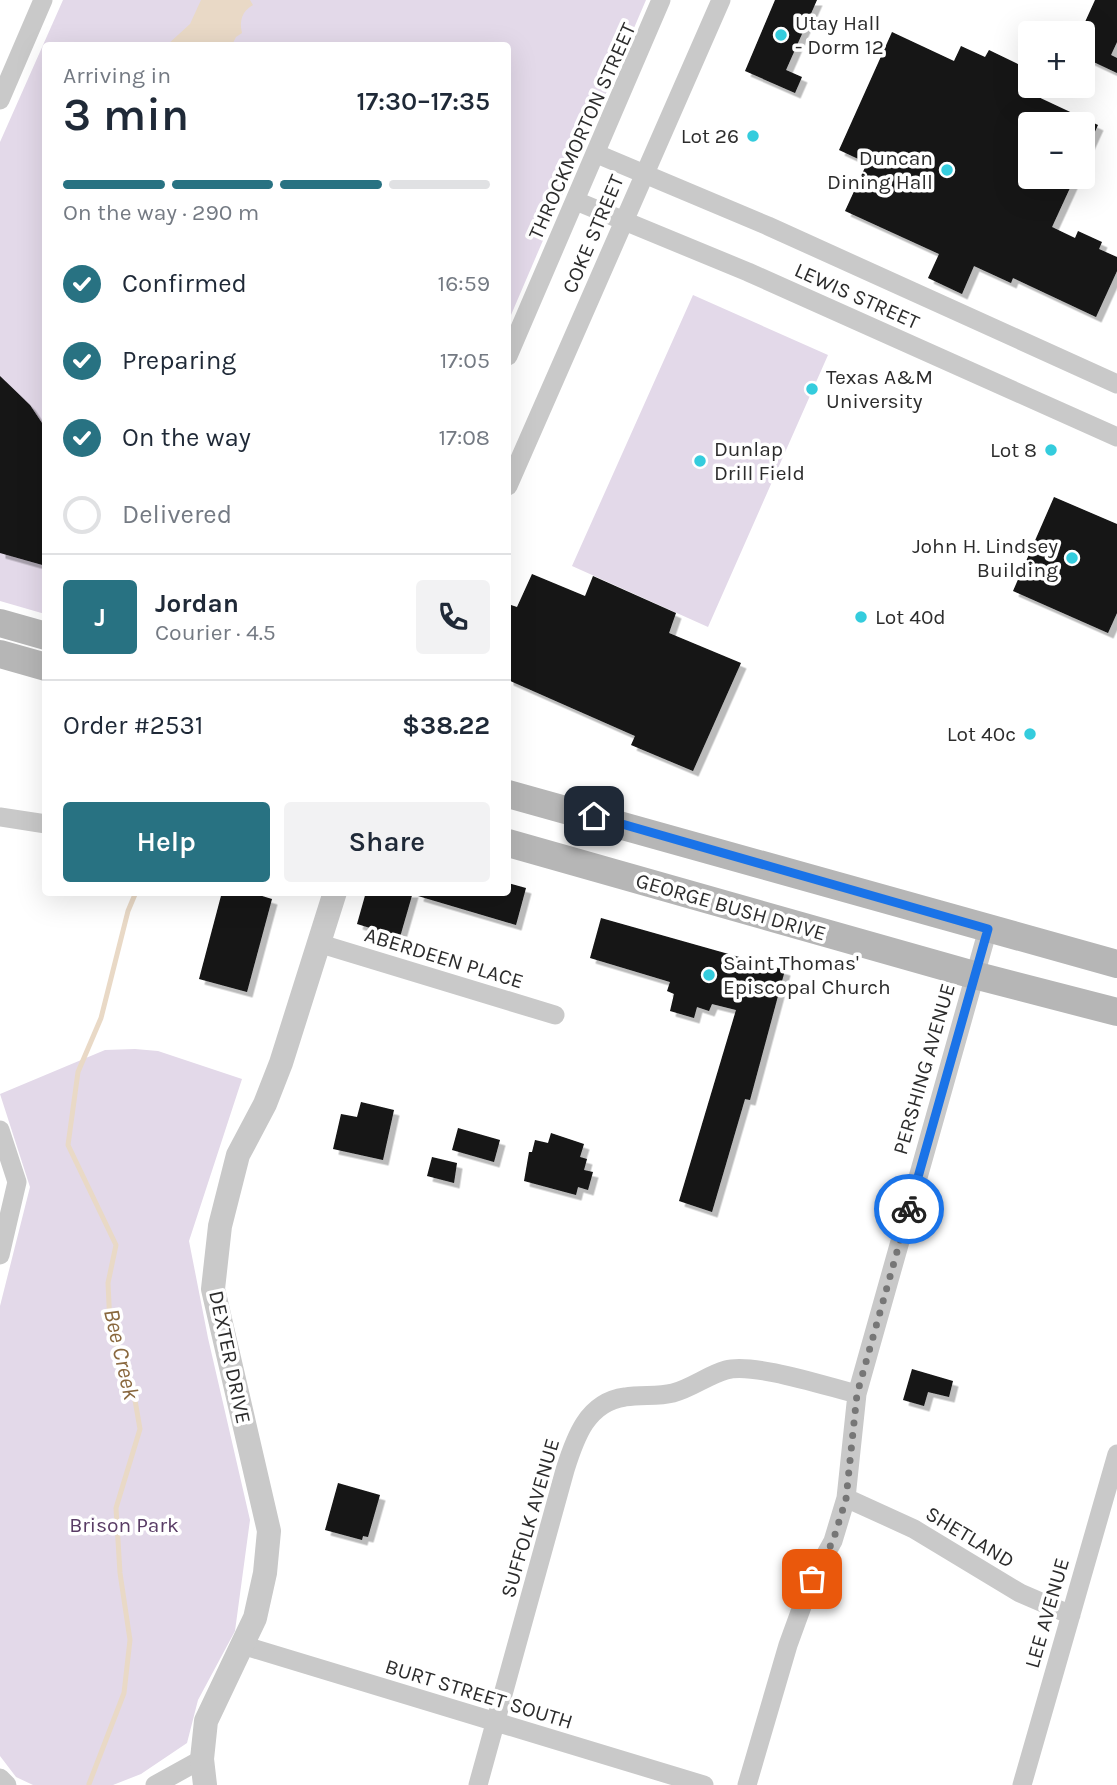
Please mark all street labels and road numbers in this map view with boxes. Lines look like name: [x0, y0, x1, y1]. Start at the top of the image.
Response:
street label: THROCKMORTON STREET: [523, 19, 641, 243]
street label: COKE STREET: [557, 171, 629, 297]
street label: LEWIS STREET: [791, 258, 924, 334]
street label: GEORGE BUSH DRIVE: [633, 868, 829, 946]
street label: ABERDEEN PLACE: [362, 922, 526, 994]
street label: PERSHING AVENUE: [888, 981, 960, 1157]
street label: DEXTER DRIVE: [204, 1288, 256, 1426]
street label: SUFFOLK AVENUE: [496, 1436, 564, 1600]
street label: SHETLAND: [921, 1501, 1019, 1573]
street label: LEE AVENUE: [1020, 1555, 1074, 1671]
street label: BURT STREET SOUTH: [382, 1654, 576, 1734]

